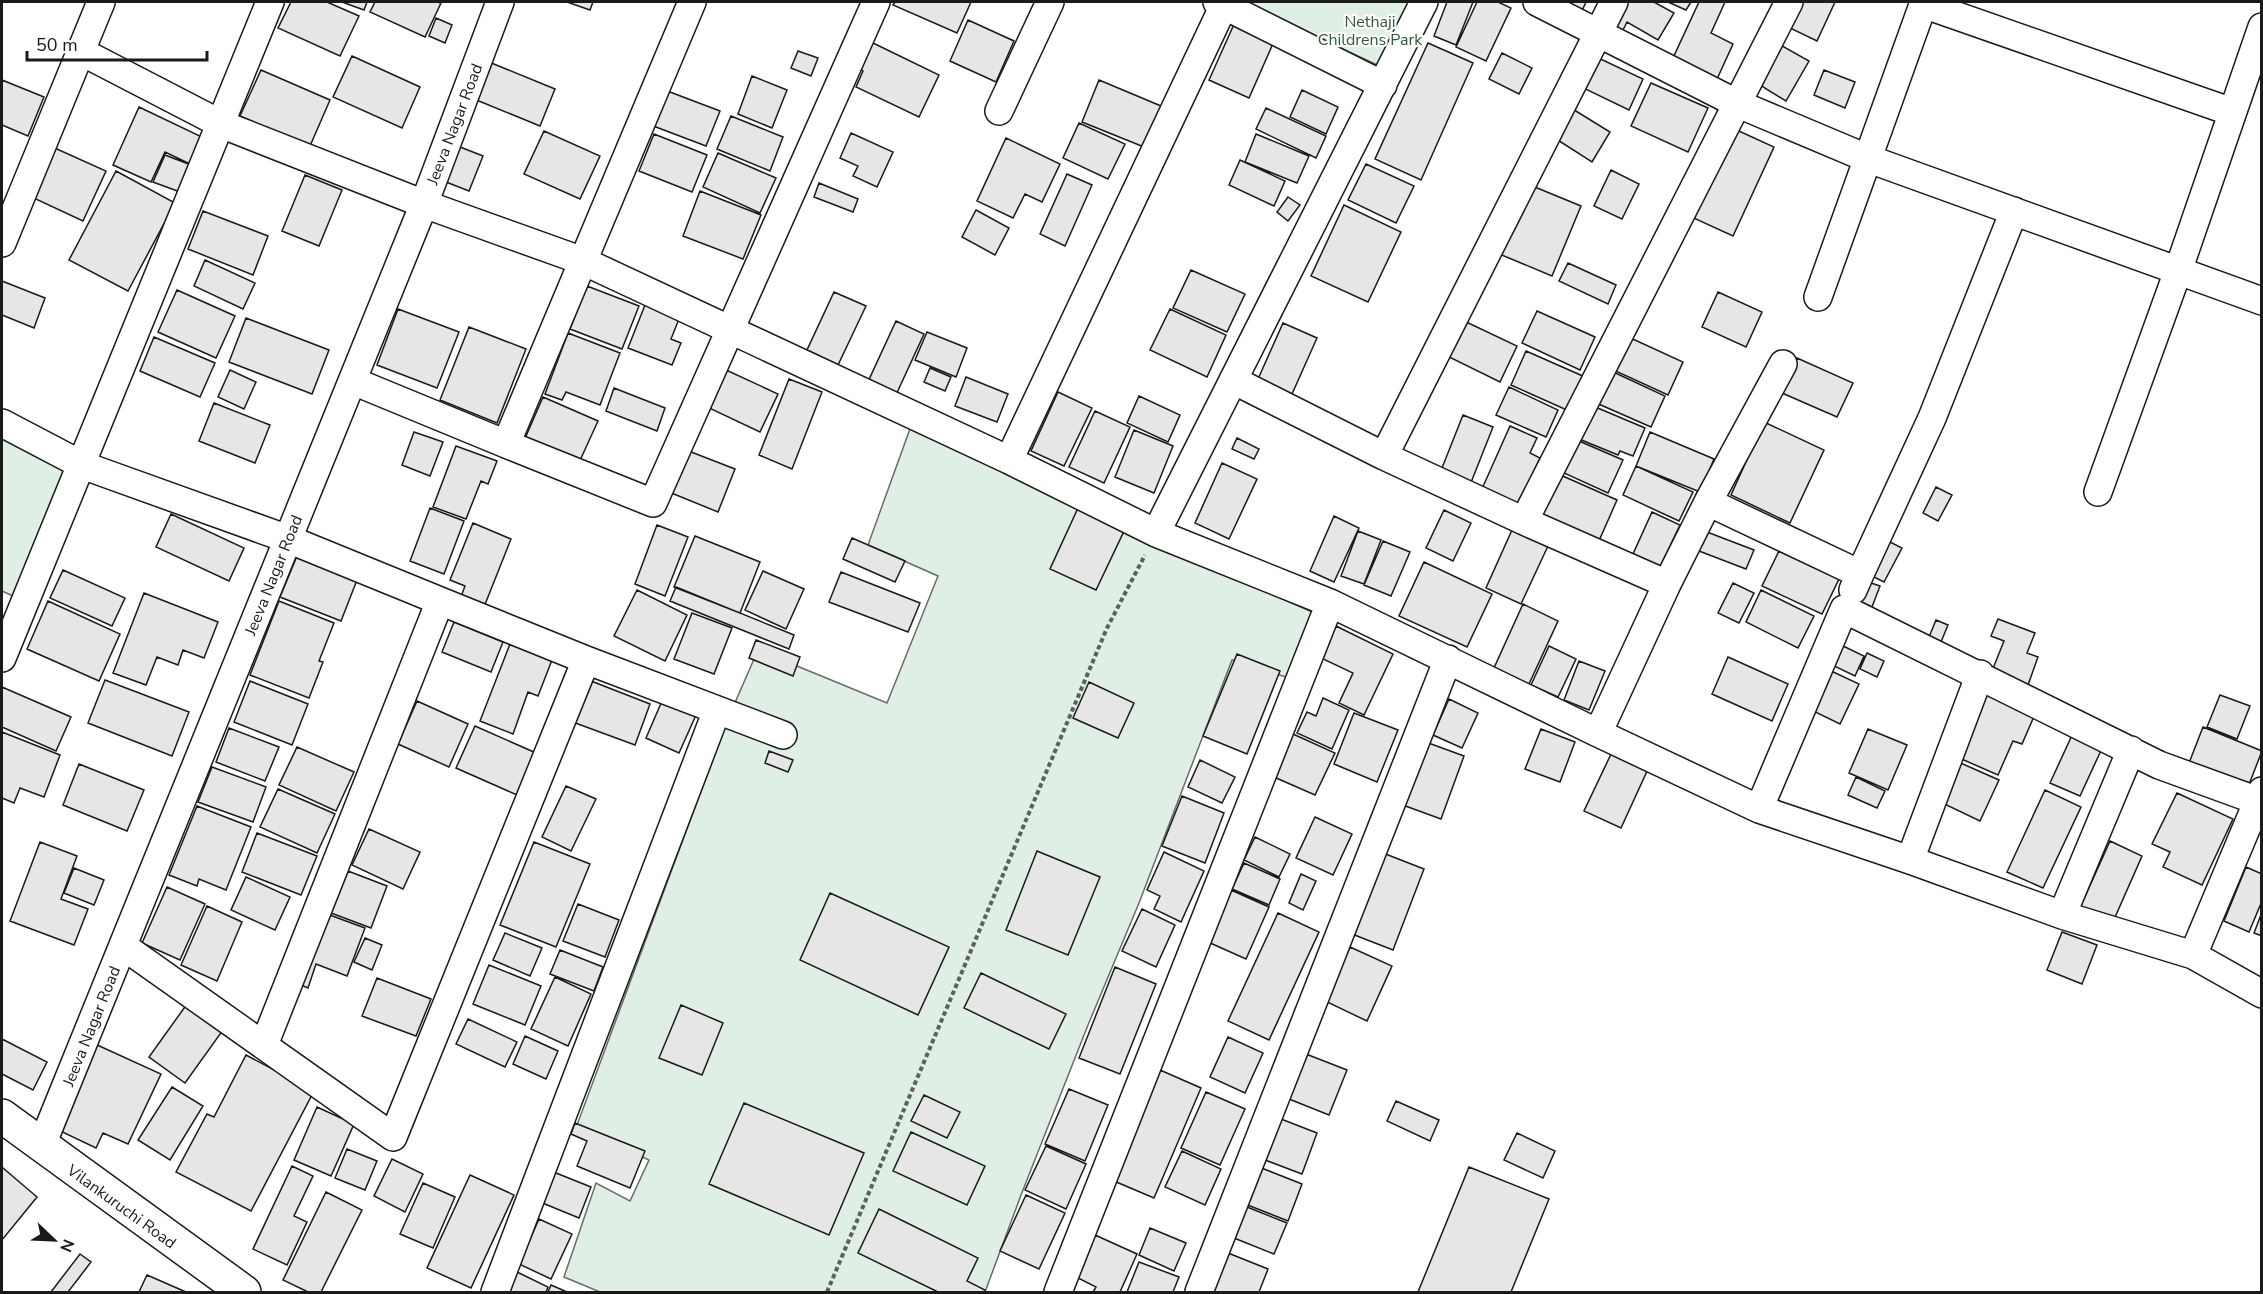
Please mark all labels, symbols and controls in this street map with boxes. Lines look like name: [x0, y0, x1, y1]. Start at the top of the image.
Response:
park label: Nethaji Childrens Park: [1318, 11, 1423, 51]
scale bar: [27, 24, 207, 62]
text: 50 m: [36, 33, 78, 57]
street label: Jeeva Nagar Road: [421, 61, 488, 189]
street label: Jeeva Nagar Road: [239, 512, 308, 640]
street label: Jeeva Nagar Road: [57, 963, 126, 1091]
street label: Vilankuruchi Road: [61, 1159, 181, 1254]
north arrow: [24, 1210, 84, 1270]
text: N: [54, 1236, 79, 1255]

